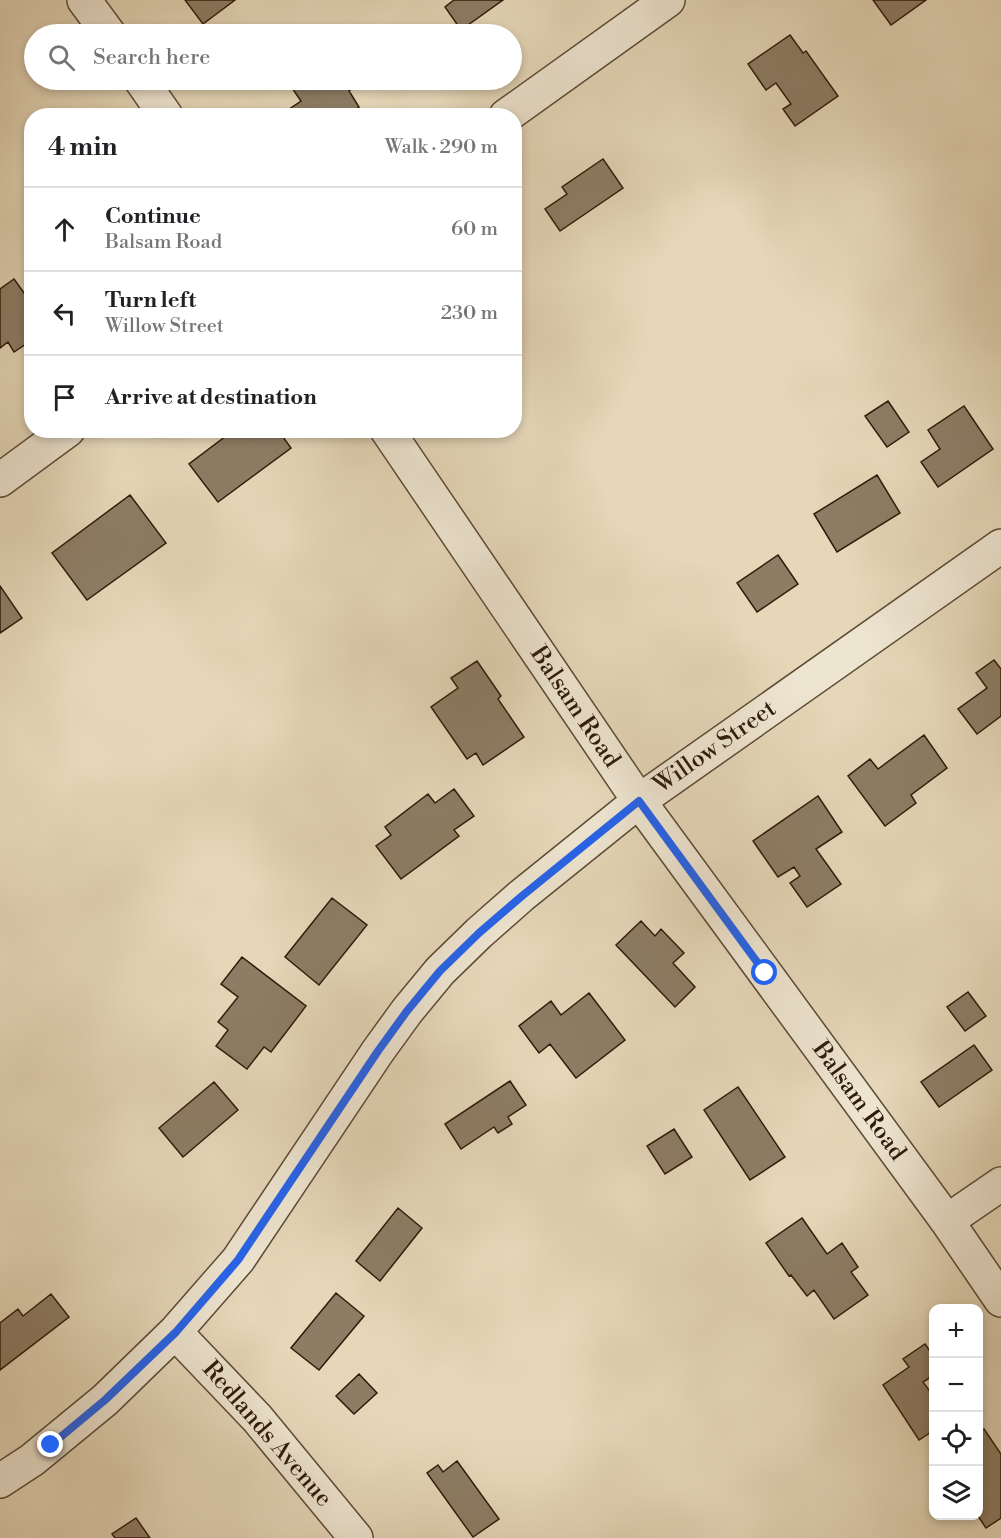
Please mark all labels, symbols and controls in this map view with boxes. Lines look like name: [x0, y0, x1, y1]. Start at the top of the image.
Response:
search box: [24, 24, 522, 90]
icon: search: [45, 41, 78, 74]
text: Search here: [93, 44, 210, 71]
text: 4 min: [48, 131, 118, 163]
text: Walk · 290 m: [385, 135, 498, 160]
text: Continue: [105, 203, 201, 230]
icon: ahead: [48, 213, 81, 246]
text: 60 m: [451, 217, 498, 242]
text: Balsam Road: [105, 230, 222, 255]
text: Turn left: [105, 287, 196, 314]
icon: left: [48, 297, 81, 330]
text: 230 m: [441, 301, 498, 326]
text: Willow Street: [105, 314, 224, 339]
icon: arrive: [48, 381, 81, 414]
text: Arrive at destination: [105, 384, 317, 411]
street label: Balsam Road: [523, 640, 627, 774]
street label: Willow Street: [647, 693, 782, 801]
route start: [751, 959, 777, 985]
street label: Balsam Road: [805, 1035, 913, 1167]
map controls: [929, 1304, 983, 1520]
button: +: [929, 1304, 983, 1358]
street label: Redlands Avenue: [195, 1355, 339, 1513]
button: −: [929, 1358, 983, 1412]
button: locate: [929, 1412, 983, 1466]
route end: [37, 1431, 63, 1457]
button: layers: [929, 1466, 983, 1520]

